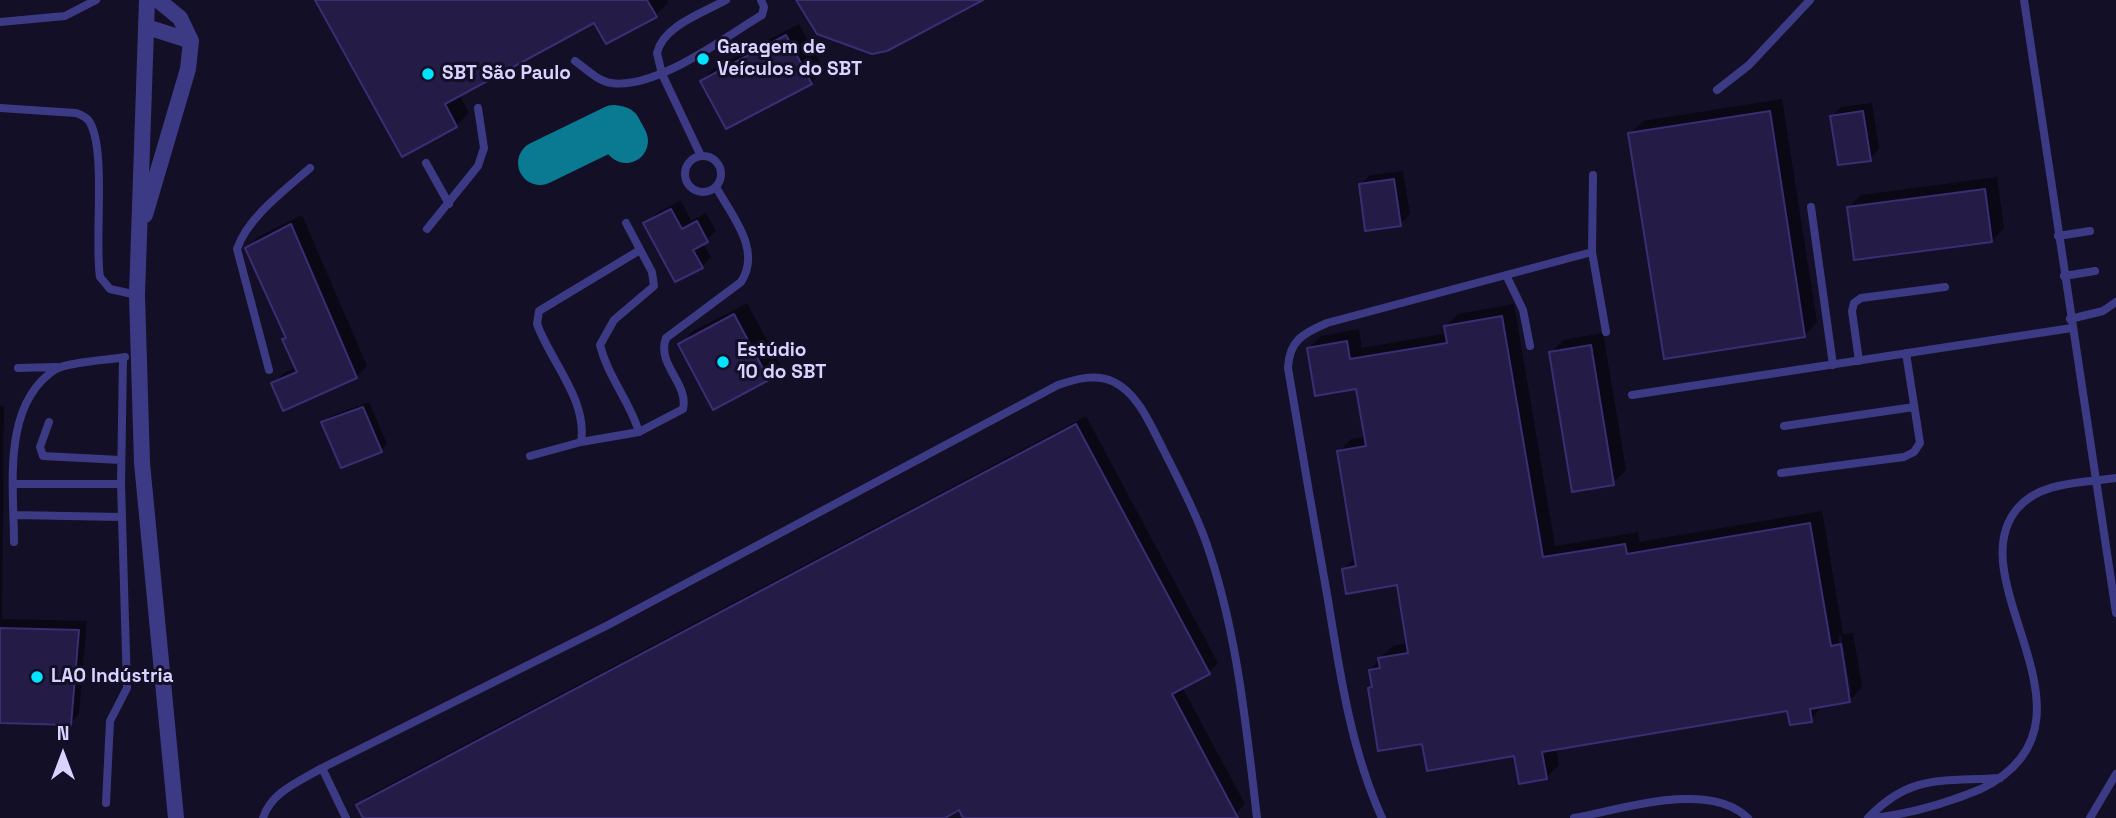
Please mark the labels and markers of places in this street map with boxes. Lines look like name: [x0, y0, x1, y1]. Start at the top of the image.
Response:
place label: Garagem de Veículos do SBT: [717, 37, 862, 81]
marker: Garagem de Veículos do SBT: [695, 51, 711, 67]
place label: SBT São Paulo: [442, 63, 571, 85]
marker: SBT São Paulo: [420, 66, 436, 82]
place label: Estúdio 10 do SBT: [737, 340, 826, 384]
marker: Estúdio 10 do SBT: [715, 354, 731, 370]
place label: LAO Indústria: [51, 666, 173, 688]
marker: LAO Indústria: [29, 669, 45, 685]

